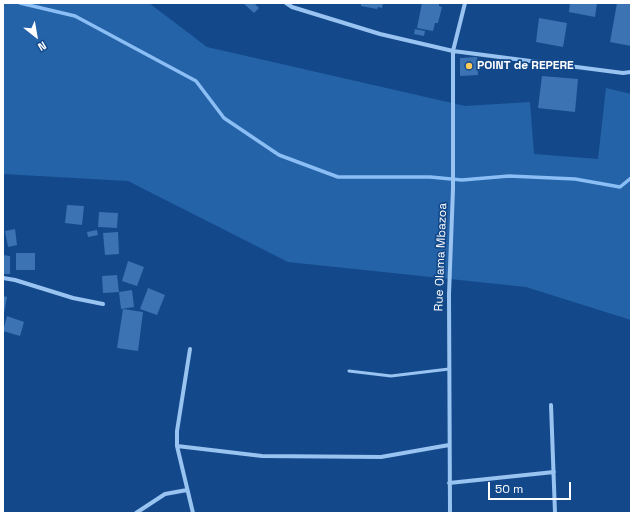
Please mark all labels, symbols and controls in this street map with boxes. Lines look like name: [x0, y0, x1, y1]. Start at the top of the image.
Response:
north arrow: [16, 16, 56, 56]
text: N: [35, 38, 49, 54]
place label: POINT de REPERE: [477, 59, 574, 73]
marker: POINT de REPERE: [464, 61, 474, 71]
street label: Rue Olama Mbazoa: [432, 202, 450, 312]
scale bar: [490, 474, 573, 500]
text: 50 m: [495, 481, 523, 497]

